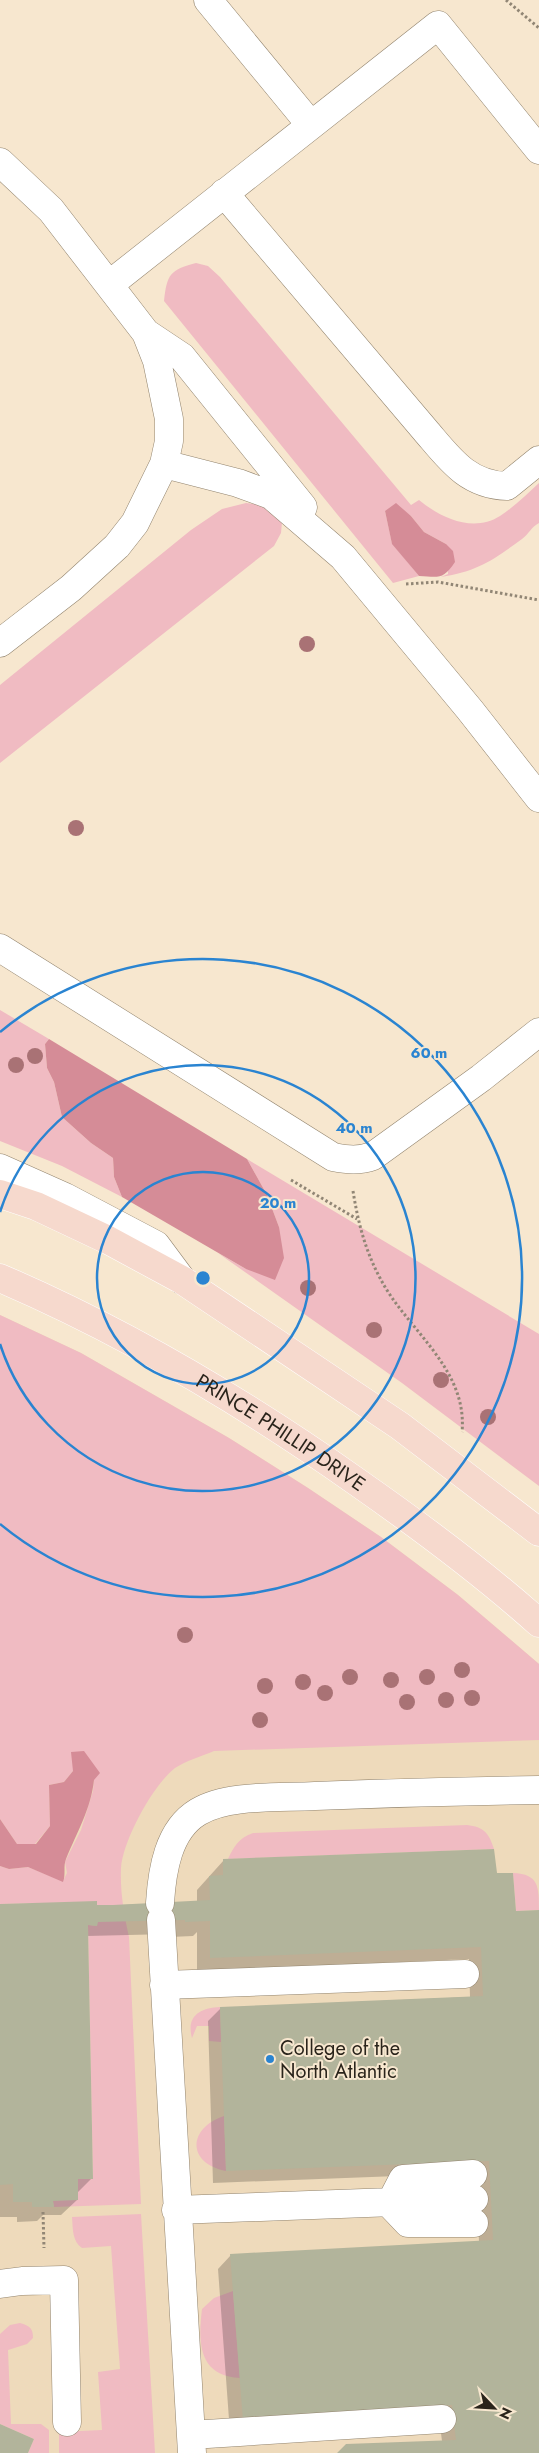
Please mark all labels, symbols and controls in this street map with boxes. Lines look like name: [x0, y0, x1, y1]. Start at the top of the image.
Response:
text: 60 m: [411, 1042, 447, 1064]
text: 40 m: [335, 1117, 373, 1139]
text: 20 m: [260, 1192, 296, 1214]
centre of rings: [194, 1269, 212, 1287]
street label: PRINCE PHILLIP DRIVE: [190, 1367, 371, 1499]
place label: College of the North Atlantic: [280, 2034, 400, 2086]
marker: College of the North Atlantic: [264, 2053, 276, 2065]
north arrow: [469, 2383, 519, 2433]
text: N: [494, 2404, 517, 2423]

